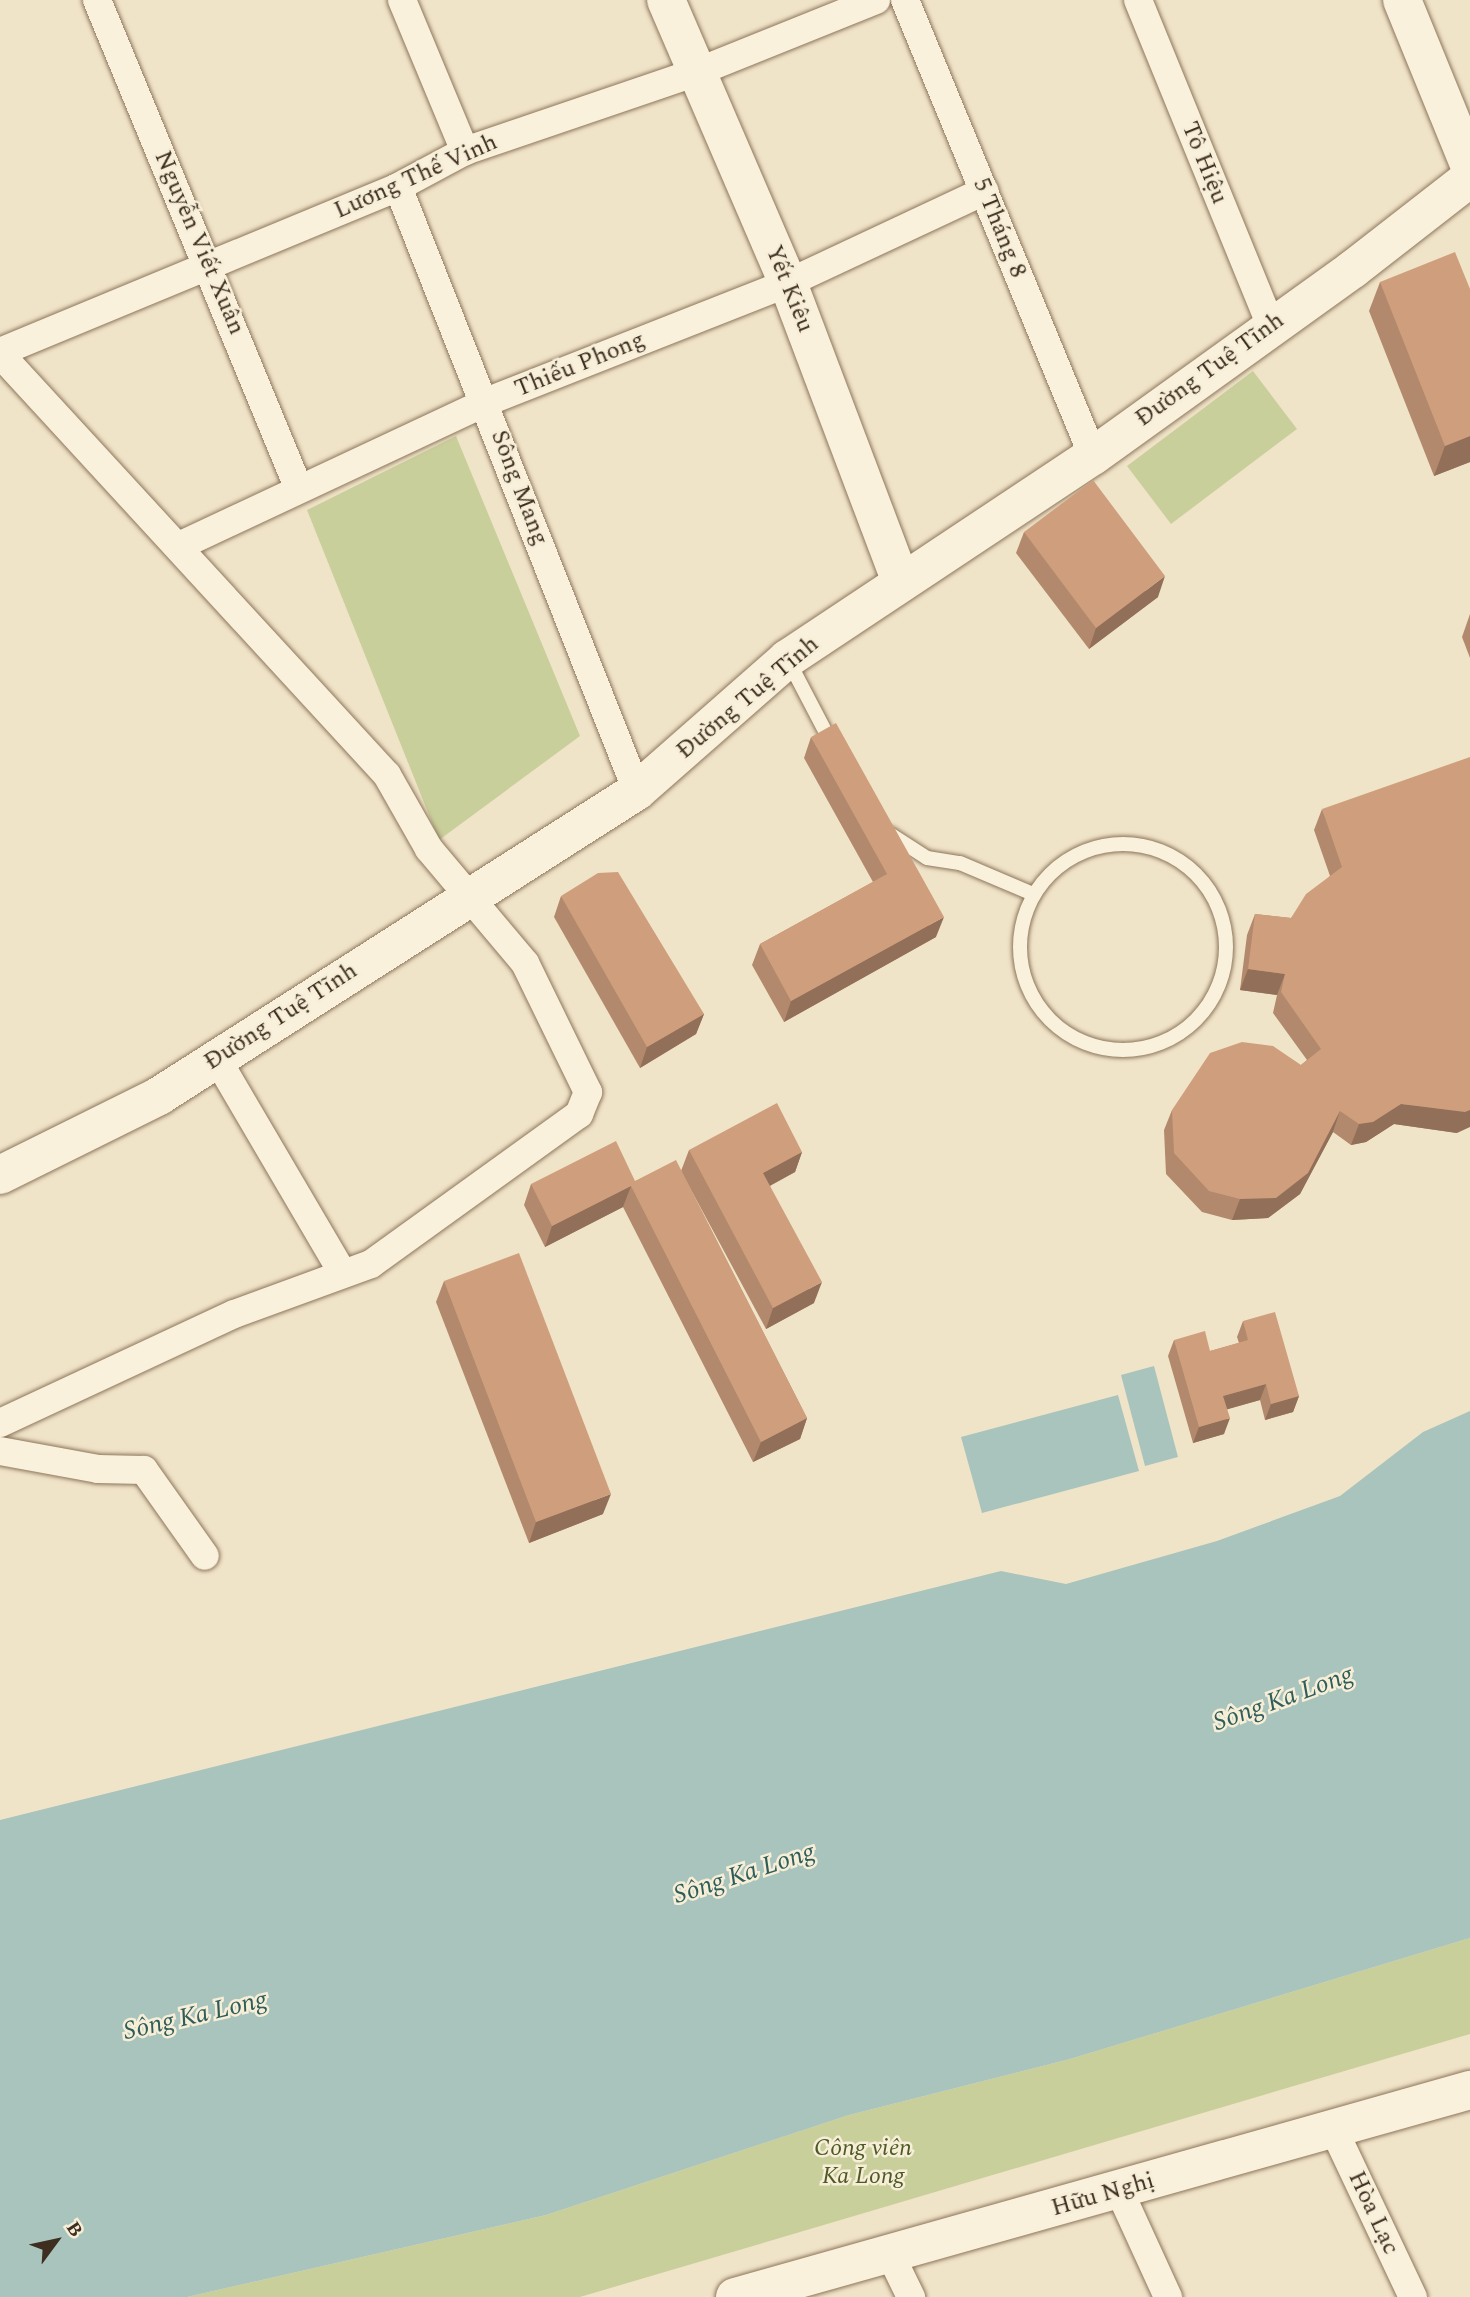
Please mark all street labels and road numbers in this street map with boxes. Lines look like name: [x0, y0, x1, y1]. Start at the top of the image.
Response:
street label: Tô Hiệu: [1175, 118, 1233, 208]
street label: Lương Thế Vinh: [330, 128, 502, 226]
street label: Nguyễn Viết Xuân: [147, 147, 251, 339]
street label: 5 Tháng 8: [966, 174, 1032, 282]
street label: Yết Kiêu: [759, 241, 819, 337]
street label: Đường Tuệ Tĩnh: [1130, 306, 1290, 434]
street label: Thiếu Phong: [511, 326, 649, 404]
street label: Sông Mang: [484, 426, 554, 550]
street label: Đường Tuệ Tĩnh: [671, 630, 825, 766]
street label: Đường Tuệ Tĩnh: [199, 957, 363, 1077]
street label: Hữu Nghị: [1048, 2167, 1158, 2223]
street label: Hòa Lạc: [1341, 2167, 1405, 2259]

